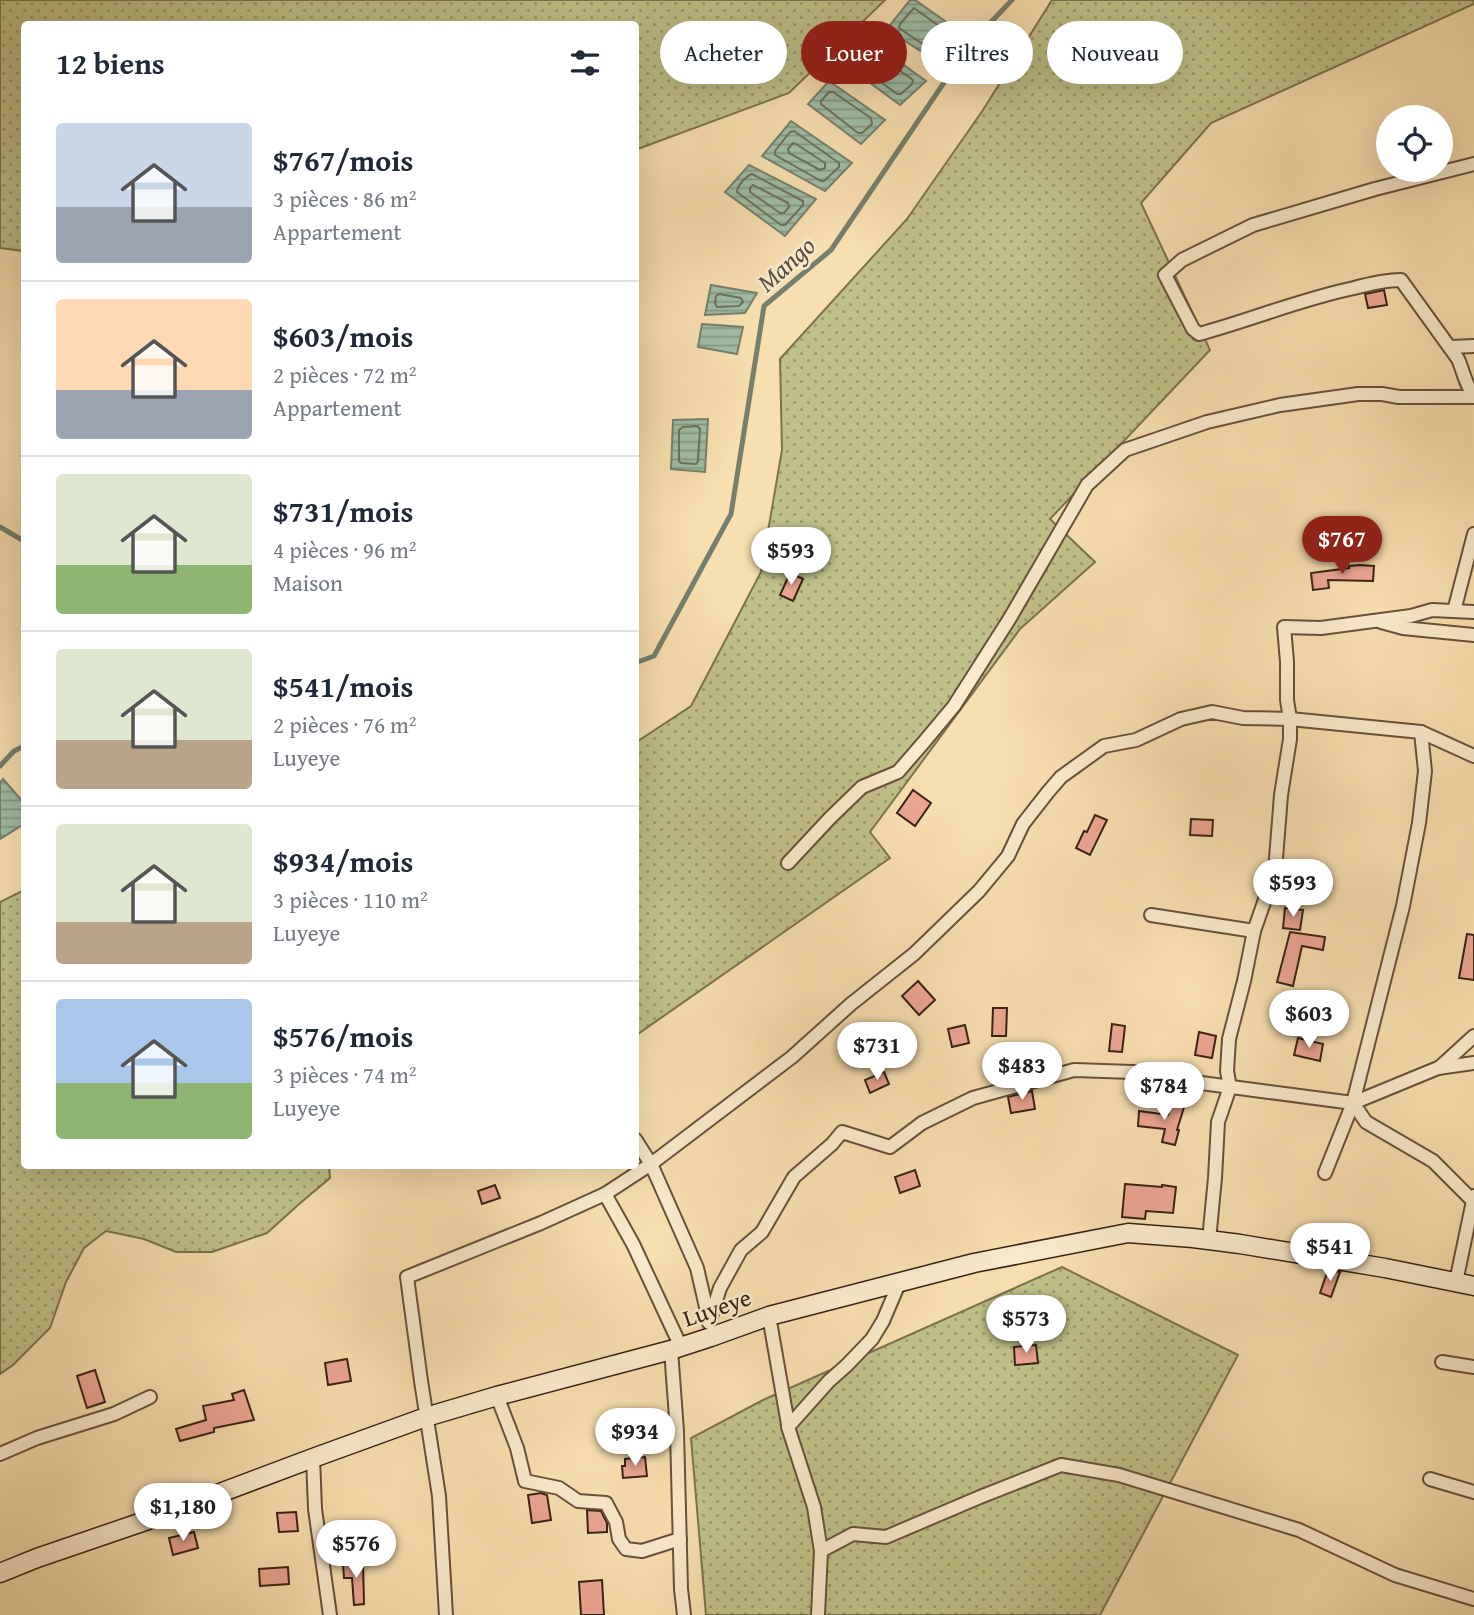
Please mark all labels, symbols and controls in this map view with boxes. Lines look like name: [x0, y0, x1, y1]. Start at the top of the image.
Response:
chip: Acheter: [660, 21, 787, 84]
chip: Louer: [801, 21, 907, 84]
chip: Filtres: [921, 21, 1033, 84]
chip: Nouveau: [1047, 21, 1183, 84]
text: 12 biens: [56, 41, 165, 85]
icon: filters: [566, 44, 604, 82]
map controls: [1376, 105, 1453, 182]
button: locate: [1376, 105, 1453, 182]
text: $767/mois: [273, 138, 413, 182]
icon: home: [112, 151, 196, 235]
text: 3 pièces · 86 m²: [273, 182, 417, 215]
text: Appartement: [273, 215, 402, 248]
water label: Mango: [747, 227, 824, 301]
text: $603/mois: [273, 314, 413, 358]
icon: home: [112, 327, 196, 411]
text: 2 pièces · 72 m²: [273, 358, 417, 391]
text: Appartement: [273, 391, 402, 424]
text: $731/mois: [273, 489, 413, 533]
icon: home: [112, 502, 196, 586]
pin: $767: [1301, 516, 1383, 576]
text: $767: [1318, 522, 1366, 555]
pin: $593: [750, 528, 832, 587]
text: 4 pièces · 96 m²: [273, 533, 417, 566]
text: $593: [767, 533, 815, 566]
text: Maison: [273, 566, 343, 599]
text: $541/mois: [273, 664, 413, 708]
icon: home: [112, 677, 196, 761]
text: 2 pièces · 76 m²: [273, 708, 417, 741]
text: Luyeye: [273, 741, 340, 774]
text: $934/mois: [273, 839, 413, 883]
icon: home: [112, 852, 196, 936]
pin: $593: [1252, 860, 1334, 919]
text: $593: [1269, 865, 1317, 898]
text: 3 pièces · 110 m²: [273, 883, 428, 916]
text: Luyeye: [273, 916, 340, 949]
pin: $603: [1268, 990, 1350, 1050]
text: $603: [1285, 996, 1333, 1029]
text: $576/mois: [273, 1014, 413, 1058]
pin: $731: [836, 1023, 918, 1082]
icon: home: [112, 1027, 196, 1111]
text: $731: [853, 1028, 901, 1061]
pin: $483: [981, 1042, 1063, 1102]
text: $483: [998, 1048, 1046, 1081]
text: 3 pièces · 74 m²: [273, 1058, 417, 1091]
pin: $784: [1123, 1062, 1205, 1122]
text: $784: [1140, 1068, 1188, 1101]
text: Luyeye: [273, 1091, 340, 1124]
pin: $541: [1289, 1224, 1371, 1283]
text: $541: [1306, 1229, 1354, 1262]
street label: Luyeye: [678, 1280, 756, 1335]
pin: $573: [985, 1296, 1067, 1355]
text: $573: [1002, 1301, 1050, 1334]
pin: $934: [594, 1408, 676, 1468]
text: $934: [611, 1414, 659, 1447]
pin: $1,180: [126, 1484, 240, 1543]
text: $1,180: [150, 1489, 216, 1522]
pin: $576: [315, 1520, 397, 1580]
text: $576: [332, 1526, 380, 1559]

